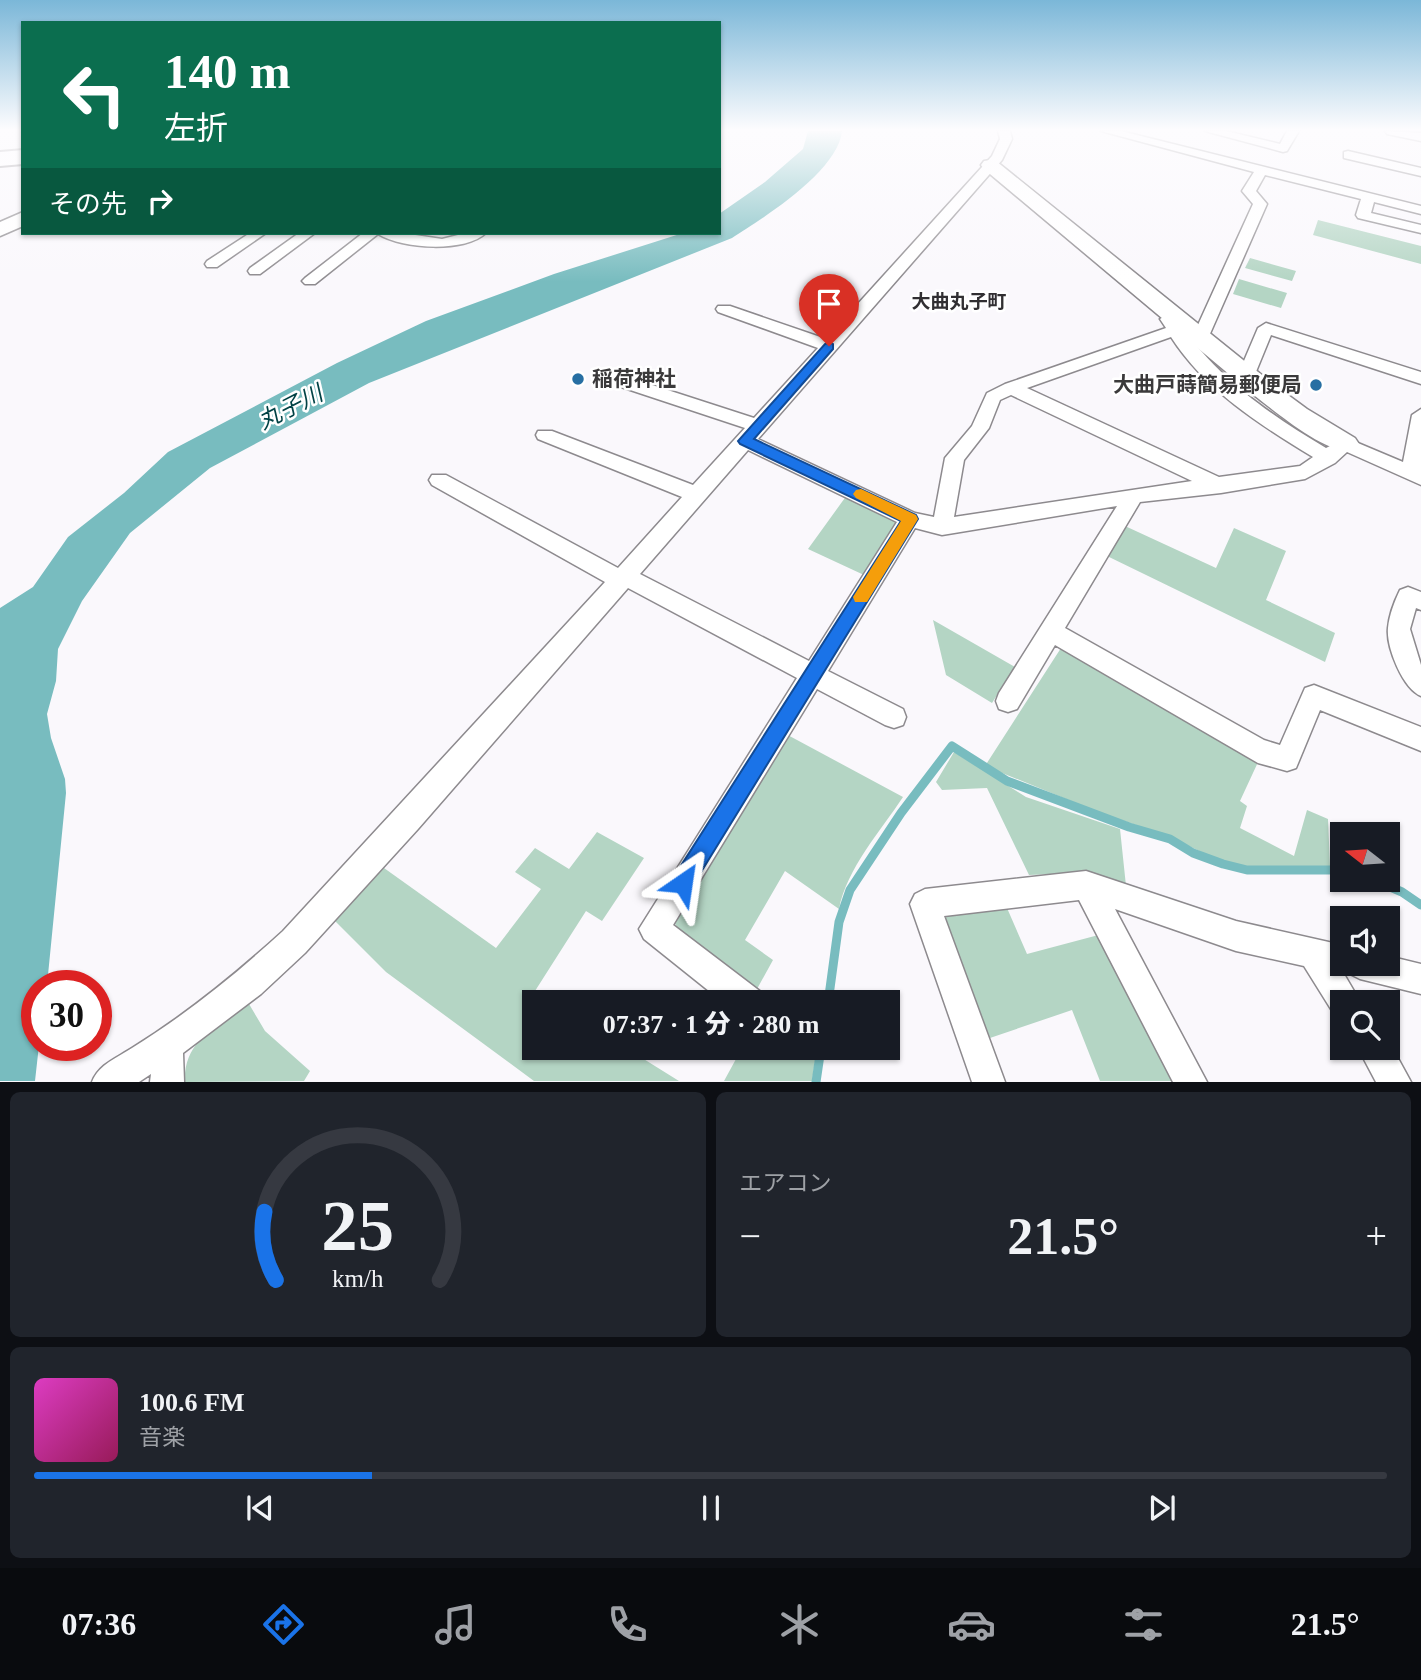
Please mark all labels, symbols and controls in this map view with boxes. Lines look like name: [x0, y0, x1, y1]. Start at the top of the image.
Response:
text: 140 m: [164, 44, 291, 99]
icon: left: [49, 49, 140, 140]
text: 左折: [164, 110, 228, 146]
icon: right: [141, 182, 179, 220]
text: その先: [49, 190, 127, 219]
pin: [799, 274, 859, 346]
icon: arrive: [810, 285, 848, 323]
district label: 大曲丸子町: [911, 291, 1007, 312]
place label: 稲荷神社: [592, 367, 676, 391]
marker: 稲荷神社: [570, 371, 586, 387]
place label: 大曲戸蒔簡易郵便局: [1113, 373, 1302, 397]
marker: 大曲戸蒔簡易郵便局: [1308, 377, 1324, 393]
water label: 丸子川: [254, 379, 329, 434]
north arrow: [1330, 822, 1400, 892]
map controls: [1330, 822, 1400, 1060]
position arrow: [646, 846, 720, 920]
button: sound: [1330, 906, 1400, 976]
speed limit sign: 30: [21, 970, 112, 1061]
button: search: [1330, 990, 1400, 1060]
text: 07:37 · 1 分 · 280 m: [603, 1010, 819, 1039]
text: エアコン: [740, 1171, 832, 1196]
text: 25: [321, 1186, 394, 1267]
text: 21.5°: [1007, 1208, 1119, 1265]
text: −: [740, 1215, 761, 1257]
text: +: [1366, 1215, 1387, 1257]
text: km/h: [332, 1265, 384, 1292]
text: 100.6 FM: [139, 1388, 244, 1417]
text: 音楽: [139, 1425, 185, 1450]
icon: previous: [241, 1489, 279, 1527]
icon: pause: [692, 1489, 730, 1527]
icon: next: [1143, 1489, 1181, 1527]
icon: directions: [259, 1600, 308, 1649]
icon: music: [431, 1600, 480, 1649]
icon: phone: [603, 1600, 652, 1649]
icon: climate: [775, 1600, 824, 1649]
icon: car: [947, 1600, 996, 1649]
icon: filters: [1119, 1600, 1168, 1649]
text: 07:36: [61, 1606, 136, 1642]
text: 21.5°: [1291, 1606, 1359, 1642]

